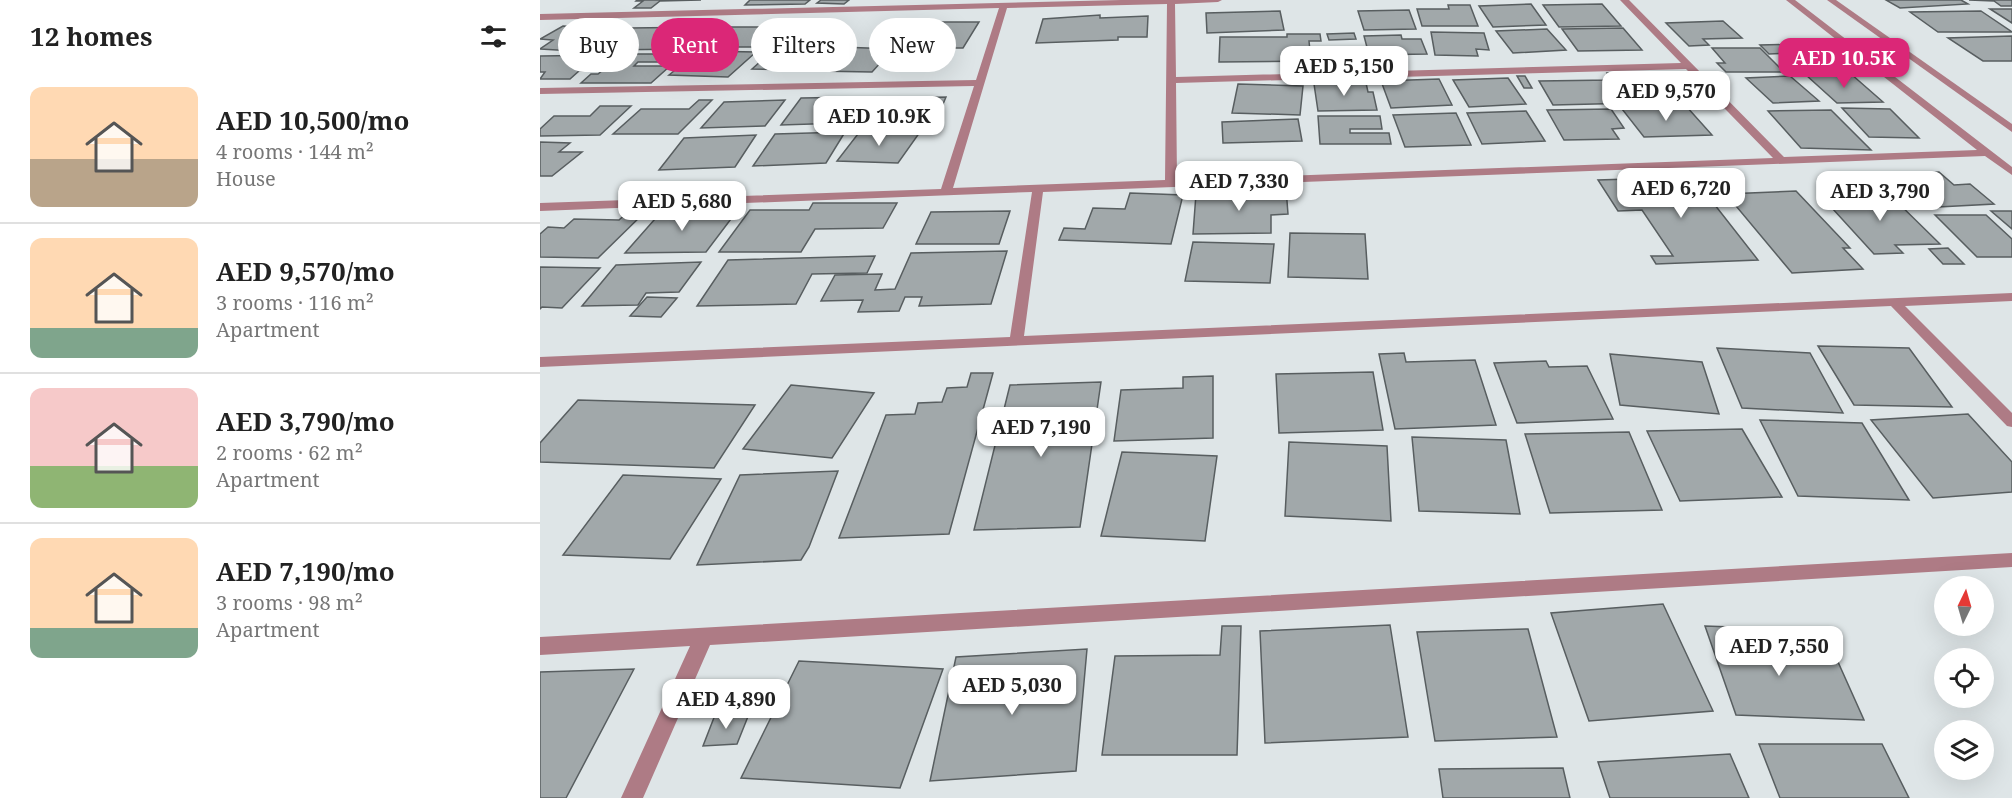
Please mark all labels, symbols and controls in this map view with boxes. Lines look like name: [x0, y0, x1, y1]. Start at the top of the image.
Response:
text: 12 homes: [30, 18, 152, 54]
chip: Buy: [558, 18, 639, 72]
chip: Rent: [651, 18, 739, 72]
chip: Filters: [751, 18, 857, 72]
chip: New: [869, 18, 956, 72]
icon: filters: [477, 20, 510, 53]
pin: AED 10.5K: [1775, 38, 1913, 89]
text: AED 10.5K: [1792, 44, 1896, 71]
pin: AED 5,150: [1275, 46, 1413, 97]
text: AED 5,150: [1294, 52, 1394, 79]
pin: AED 9,570: [1597, 71, 1735, 122]
text: AED 9,570: [1616, 77, 1716, 104]
pin: AED 10.9K: [810, 96, 948, 147]
text: AED 10,500/mo: [216, 102, 409, 138]
text: AED 10.9K: [827, 102, 931, 129]
icon: home: [78, 111, 150, 183]
text: 4 rooms · 144 m²: [216, 138, 374, 165]
pin: AED 7,330: [1170, 161, 1308, 212]
text: House: [216, 165, 276, 192]
text: AED 7,330: [1189, 167, 1289, 194]
pin: AED 6,720: [1612, 168, 1750, 219]
pin: AED 3,790: [1811, 171, 1949, 222]
text: AED 6,720: [1631, 174, 1731, 201]
text: AED 3,790: [1830, 177, 1930, 204]
pin: AED 5,680: [613, 181, 751, 232]
text: AED 5,680: [632, 187, 732, 214]
text: AED 9,570/mo: [216, 253, 395, 289]
icon: home: [78, 262, 150, 334]
text: 3 rooms · 116 m²: [216, 289, 374, 316]
text: Apartment: [216, 316, 320, 343]
text: AED 3,790/mo: [216, 403, 395, 439]
pin: AED 7,190: [972, 407, 1110, 458]
icon: home: [78, 412, 150, 484]
text: AED 7,190: [991, 413, 1091, 440]
text: 2 rooms · 62 m²: [216, 439, 363, 466]
text: Apartment: [216, 466, 320, 493]
text: AED 7,190/mo: [216, 553, 395, 589]
icon: home: [78, 562, 150, 634]
north arrow: [1934, 576, 1994, 636]
map controls: [1934, 576, 1994, 780]
text: 3 rooms · 98 m²: [216, 589, 363, 616]
text: Apartment: [216, 616, 320, 643]
pin: AED 7,550: [1710, 626, 1848, 677]
text: AED 7,550: [1729, 632, 1829, 659]
button: locate: [1934, 648, 1994, 708]
pin: AED 5,030: [943, 665, 1081, 716]
text: AED 5,030: [962, 671, 1062, 698]
pin: AED 4,890: [657, 679, 795, 730]
text: AED 4,890: [676, 685, 776, 712]
button: layers: [1934, 720, 1994, 780]

